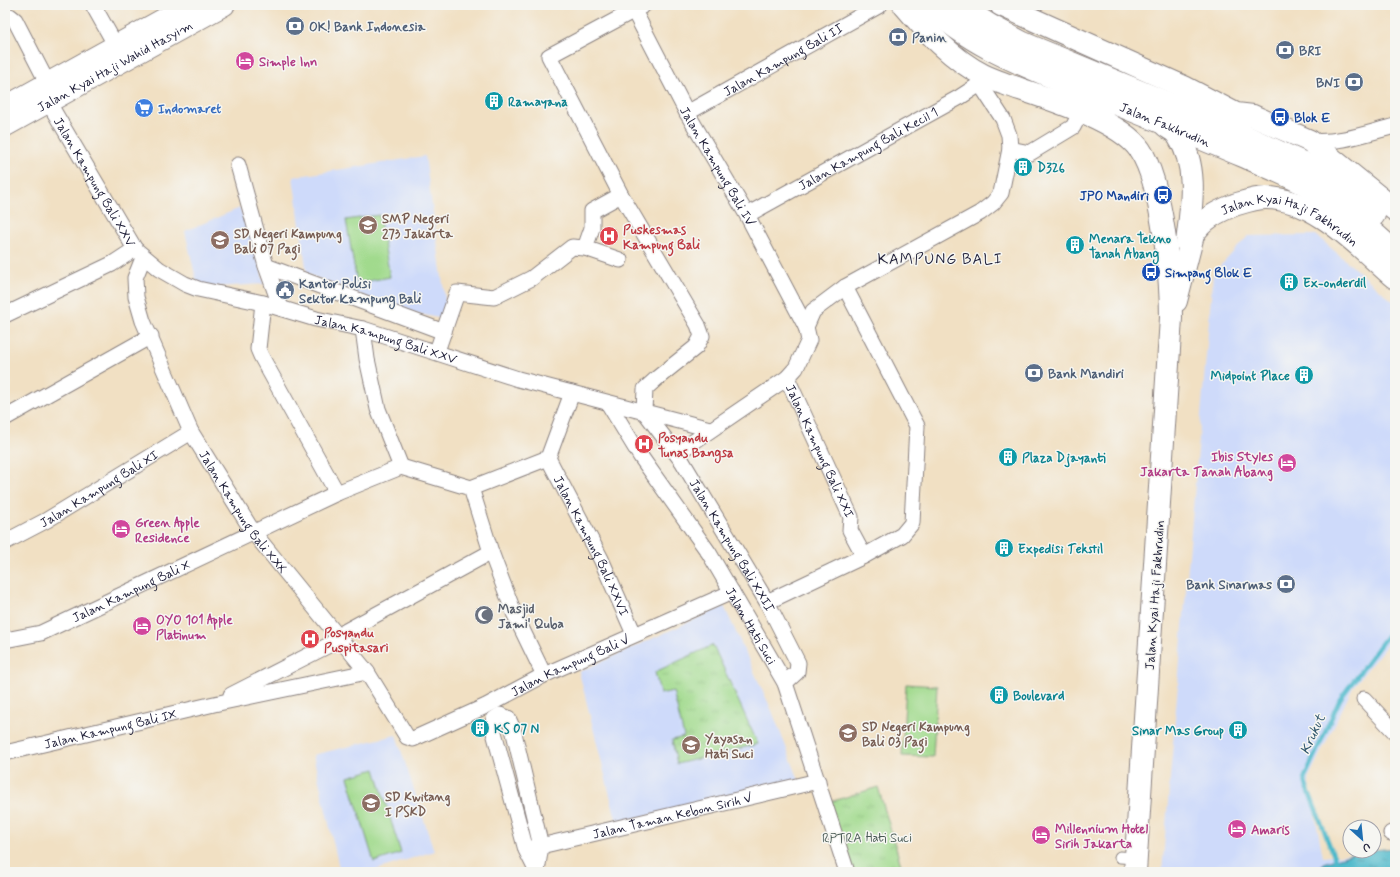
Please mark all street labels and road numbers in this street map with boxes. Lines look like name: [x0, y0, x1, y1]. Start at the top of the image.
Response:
street label: Jalan Kyai Haji Wahid Hasyim: [35, 17, 196, 117]
street label: Jalan Kampung Bali II: [721, 20, 847, 101]
street label: Jalan Fakhrudin: [1117, 99, 1213, 151]
street label: Jalan Kampung Bali IV: [675, 104, 759, 230]
street label: Jalan Kampung Bali Kecil 1: [796, 104, 941, 195]
street label: Jalan Kampung Bali XXV: [49, 114, 139, 251]
street label: Jalan Kyai Haji Fakhrudin: [1218, 191, 1361, 251]
street label: Jalan Kampung Bali XXV: [313, 312, 459, 369]
street label: Jalan Kampung Bali XXI: [781, 382, 857, 521]
street label: Jalan Kampung Bali XI: [37, 447, 162, 532]
street label: Jalan Kampung Bali XXX: [194, 447, 291, 578]
street label: Jalan Kampung Bali XXVI: [549, 473, 632, 619]
street label: Jalan Kampung Bali XXII: [685, 476, 778, 616]
street label: Jalan Kyai Haji Fakhrudin: [1142, 520, 1169, 671]
street label: Jalan Kampung Bali X: [70, 557, 193, 627]
street label: Jalan Hati Suci: [721, 584, 779, 668]
street label: Jalan Kampung Bali V: [508, 631, 633, 701]
street label: Jalan Kampung Bali IX: [42, 706, 178, 754]
street label: Jalan Taman Kebon Sirih V: [591, 790, 755, 844]

